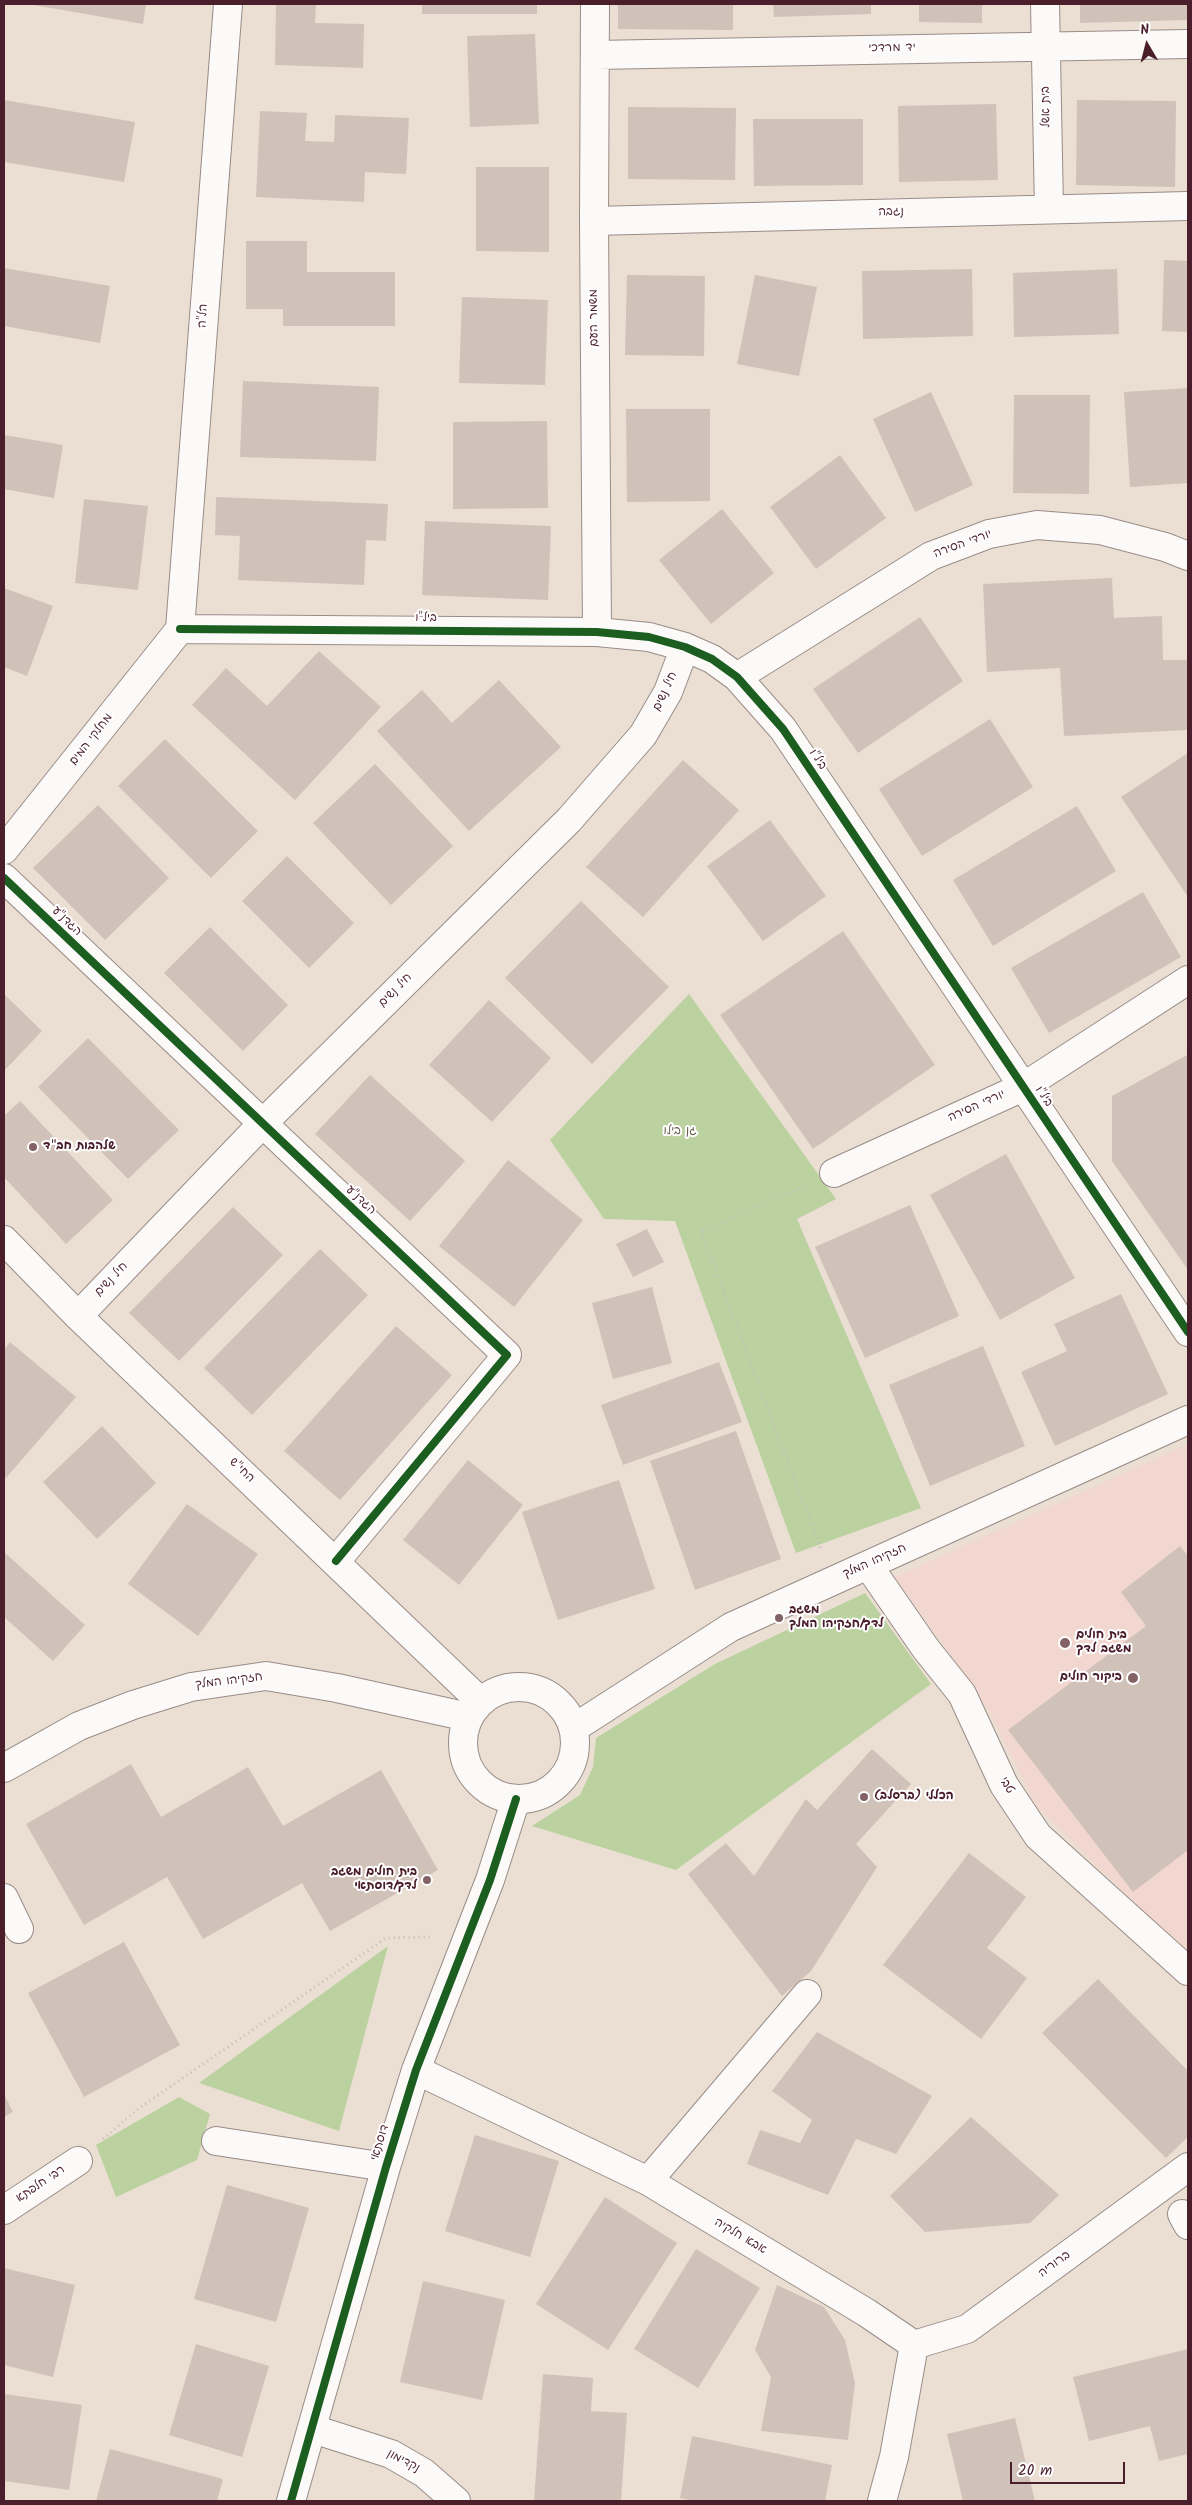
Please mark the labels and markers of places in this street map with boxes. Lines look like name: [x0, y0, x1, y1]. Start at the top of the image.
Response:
place label: שלהבות חב"ד: [43, 1140, 115, 1154]
marker: שלהבות חב"ד: [27, 1141, 39, 1153]
place label: משגב לדך/חזקיהו המלך: [789, 1604, 884, 1632]
marker: משגב לדך/חזקיהו המלך: [773, 1612, 785, 1624]
place label: בית חולים משגב לדך: [1076, 1629, 1131, 1657]
marker: בית חולים משגב לדך: [1058, 1636, 1072, 1650]
place label: ביקור חולים: [1060, 1671, 1122, 1685]
marker: ביקור חולים: [1126, 1671, 1140, 1685]
place label: הכללי (ברסלב): [874, 1790, 954, 1804]
marker: הכללי (ברסלב): [858, 1791, 870, 1803]
place label: בית חולים משגב לדך/דוסתאי: [331, 1866, 417, 1894]
marker: בית חולים משגב לדך/דוסתאי: [421, 1874, 433, 1886]

